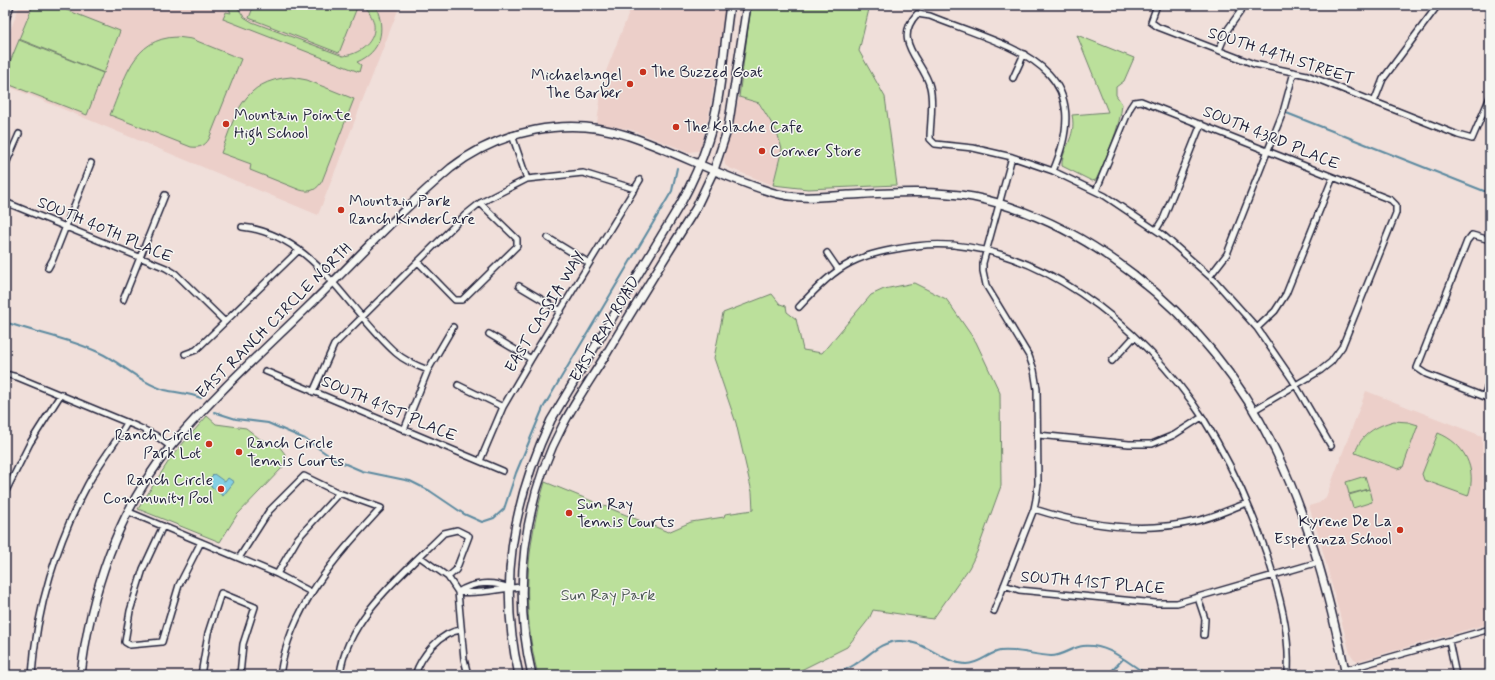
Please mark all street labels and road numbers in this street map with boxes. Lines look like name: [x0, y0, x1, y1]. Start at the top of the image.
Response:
street label: SOUTH 44TH STREET: [1205, 22, 1357, 90]
street label: SOUTH 43RD PLACE: [1200, 101, 1342, 175]
street label: SOUTH 40TH PLACE: [34, 192, 176, 268]
street label: EAST RANCH CIRCLE NORTH: [192, 238, 357, 403]
street label: EAST CASSIA WAY: [500, 247, 590, 377]
street label: EAST RAY ROAD: [565, 272, 645, 386]
street label: SOUTH 41ST PLACE: [318, 371, 460, 447]
street label: SOUTH 41ST PLACE: [1020, 566, 1166, 600]

